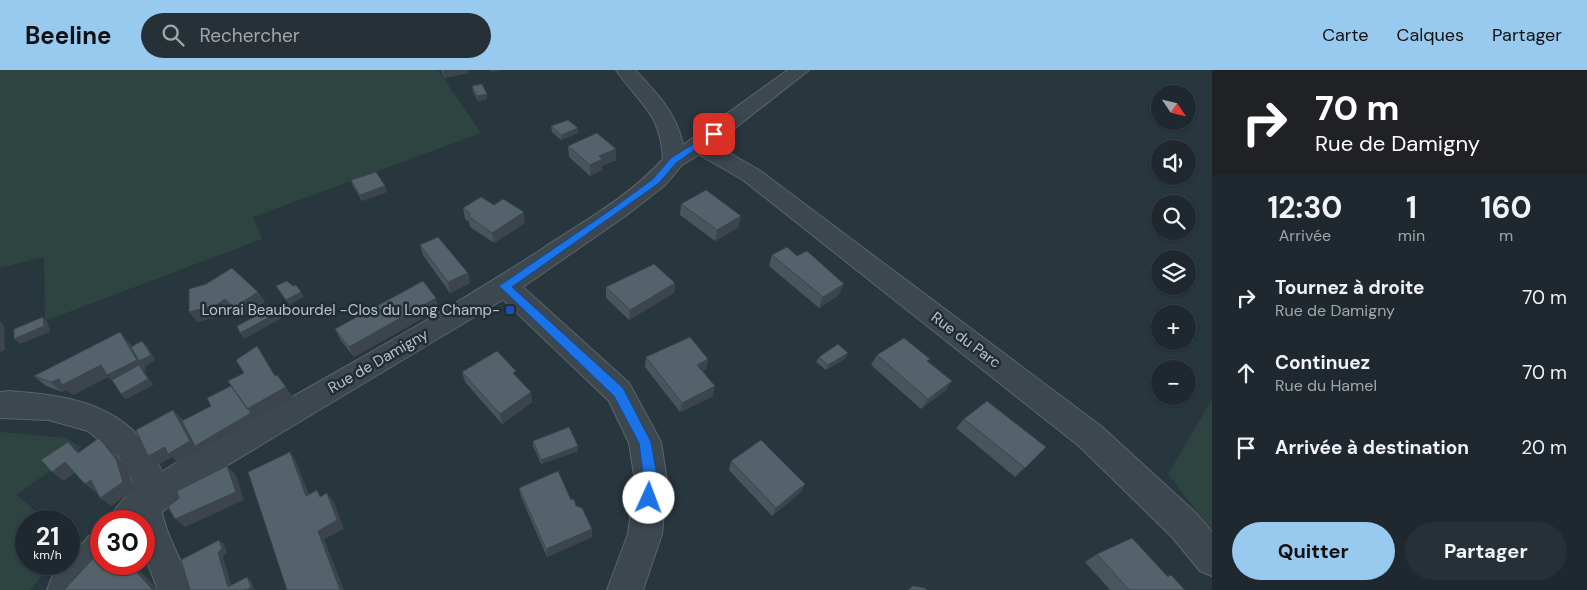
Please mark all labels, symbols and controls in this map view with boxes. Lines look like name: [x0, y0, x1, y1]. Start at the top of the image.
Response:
search box: [141, 13, 491, 58]
text: Beeline: [25, 20, 111, 51]
icon: search: [159, 21, 187, 49]
text: Rechercher: [199, 23, 300, 48]
text: Carte: [1322, 23, 1369, 47]
text: Calques: [1397, 23, 1464, 47]
text: Partager: [1492, 23, 1562, 47]
north arrow: [1151, 85, 1196, 130]
map controls: [1151, 85, 1196, 405]
text: 70 m: [1315, 85, 1399, 131]
icon: right: [1232, 90, 1297, 155]
pin: [693, 113, 735, 155]
icon: arrive: [700, 120, 728, 148]
text: Rue de Damigny: [1315, 129, 1480, 158]
button: sound: [1151, 140, 1196, 185]
text: 12:30: [1267, 188, 1342, 227]
text: 1: [1406, 188, 1417, 227]
text: 160: [1481, 188, 1532, 227]
button: search: [1151, 195, 1196, 240]
text: Arrivée: [1279, 225, 1331, 246]
text: min: [1398, 225, 1425, 246]
text: m: [1499, 225, 1513, 246]
button: layers: [1151, 250, 1196, 295]
text: Tournez à droite: [1275, 275, 1425, 300]
icon: right: [1232, 284, 1260, 312]
text: 70 m: [1522, 285, 1567, 310]
place label: Lonrai Beaubourdel -Clos du Long Champ-: [201, 300, 500, 320]
text: Rue de Damigny: [1275, 300, 1395, 321]
marker: Lonrai Beaubourdel -Clos du Long Champ-: [504, 304, 516, 316]
button: +: [1151, 305, 1196, 350]
street label: Rue du Parc: [927, 307, 1005, 373]
street label: Rue de Damigny: [324, 324, 432, 398]
text: Continuez: [1275, 350, 1370, 375]
icon: ahead: [1232, 359, 1260, 387]
button: −: [1151, 360, 1196, 405]
text: 70 m: [1522, 360, 1567, 385]
text: Rue du Hamel: [1275, 375, 1377, 396]
icon: arrive: [1232, 434, 1260, 462]
text: Arrivée à destination: [1275, 435, 1469, 460]
text: 20 m: [1521, 435, 1567, 460]
position arrow: [622, 471, 674, 523]
speed limit sign: 30: [90, 510, 155, 575]
text: 21: [36, 520, 59, 553]
button: Quitter: [1232, 522, 1395, 580]
button: Partager: [1405, 522, 1567, 580]
text: km/h: [33, 547, 62, 563]

